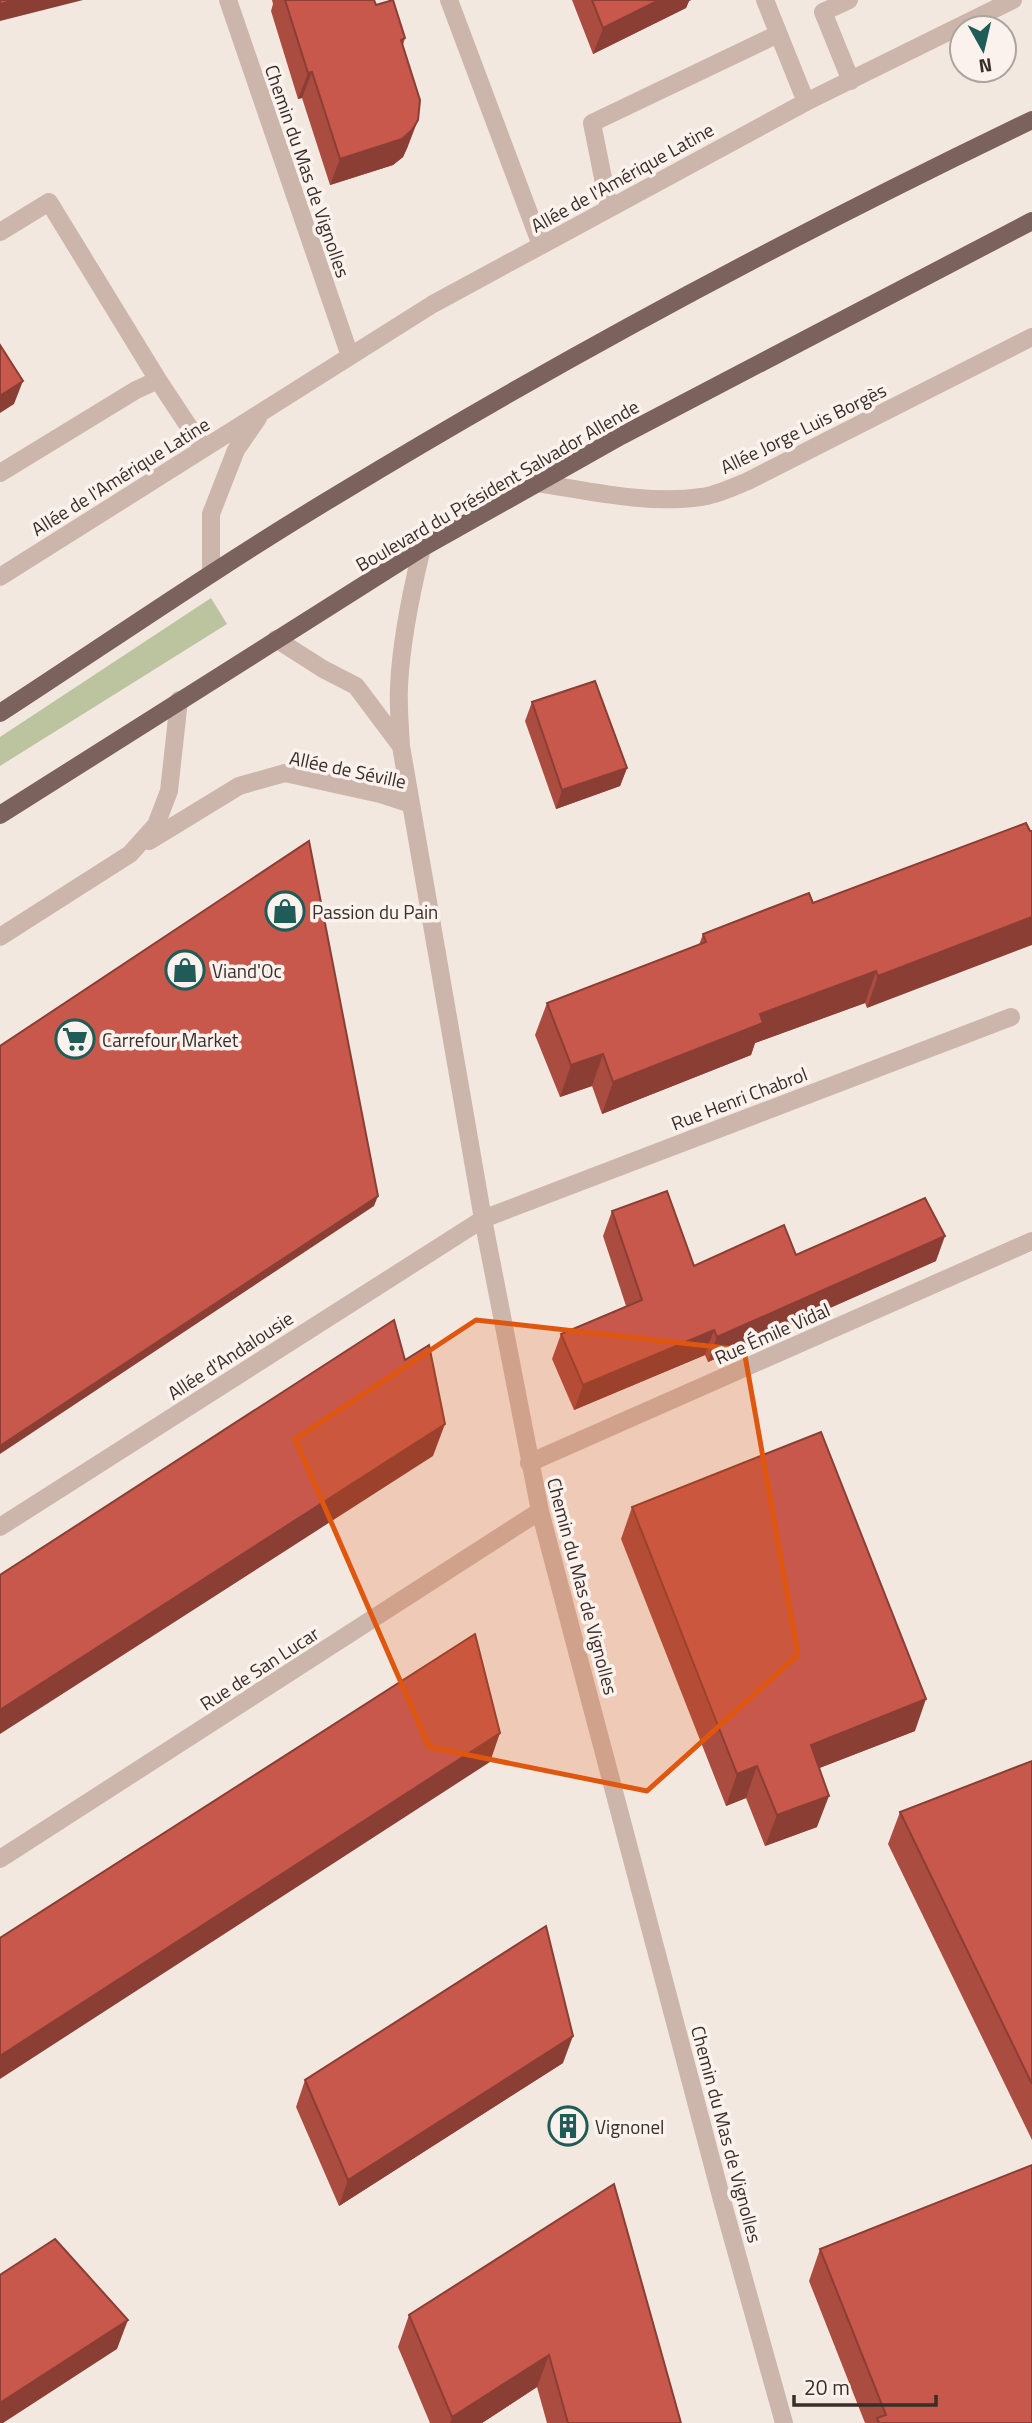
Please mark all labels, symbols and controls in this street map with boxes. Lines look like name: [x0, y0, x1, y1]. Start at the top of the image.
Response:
north arrow: [948, 14, 1018, 84]
text: N: [977, 51, 994, 82]
street label: Chemin du Mas de Vignolles: [258, 61, 358, 282]
street label: Allée de l'Amérique Latine: [525, 115, 719, 239]
street label: Allée Jorge Luis Borgès: [715, 375, 891, 481]
street label: Boulevard du Président Salvador Allende: [350, 392, 644, 578]
street label: Allée de l'Amérique Latine: [25, 409, 215, 543]
street label: Allée de Séville: [287, 742, 409, 796]
shop icon: Passion du Pain: [264, 890, 306, 932]
place label: Passion du Pain: [312, 897, 438, 926]
shop icon: Viand'Oc: [164, 949, 206, 991]
place label: Viand'Oc: [212, 956, 282, 985]
supermarket icon: Carrefour Market: [54, 1018, 96, 1060]
place label: Carrefour Market: [102, 1025, 239, 1054]
street label: Rue Henri Chabrol: [667, 1059, 811, 1137]
street label: Rue Émile Vidal: [710, 1295, 834, 1371]
street label: Allée d'Andalousie: [161, 1303, 299, 1407]
street label: Chemin du Mas de Vignolles: [540, 1474, 626, 1698]
street label: Rue de San Lucar: [194, 1618, 325, 1717]
street label: Chemin du Mas de Vignolles: [684, 2022, 770, 2246]
building icon: Vignonel: [547, 2105, 589, 2147]
place label: Vignonel: [595, 2112, 664, 2141]
scale bar: [794, 2364, 936, 2408]
text: 20 m: [804, 2371, 850, 2403]

